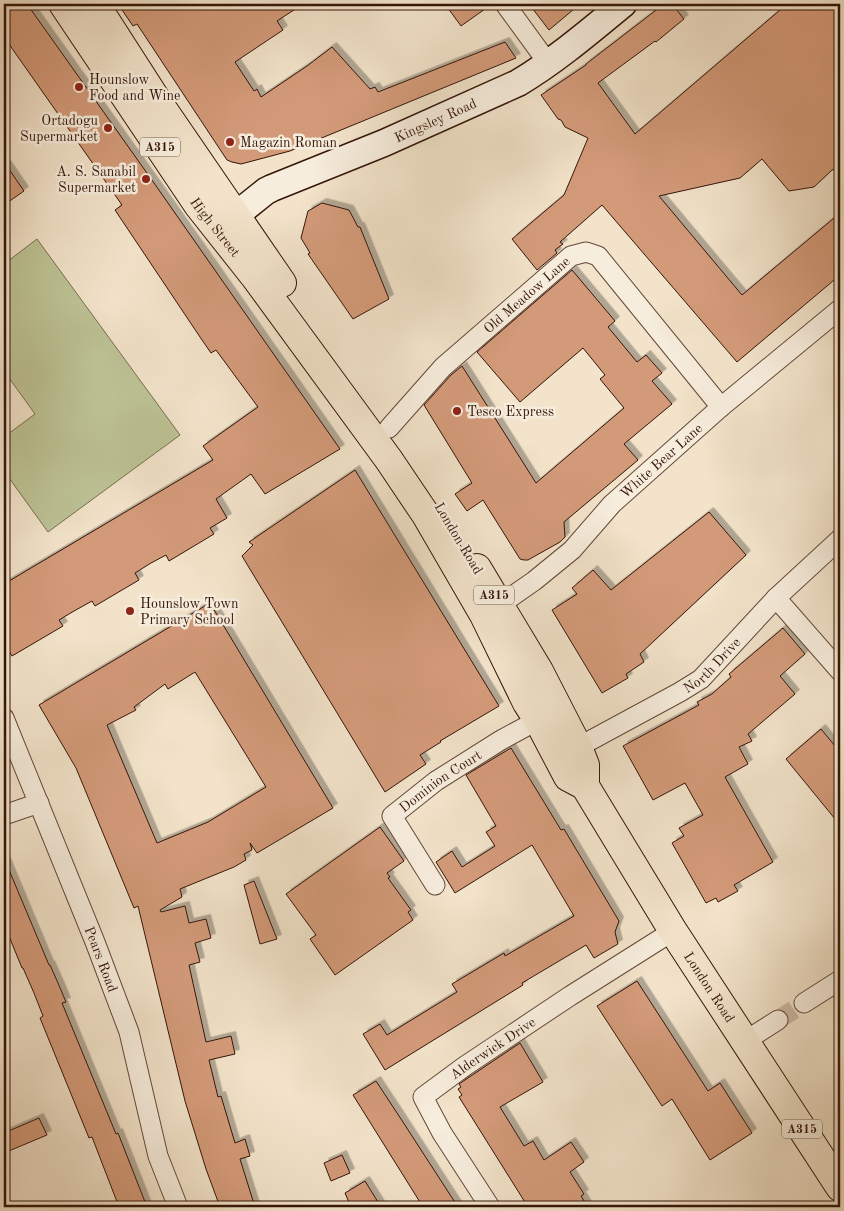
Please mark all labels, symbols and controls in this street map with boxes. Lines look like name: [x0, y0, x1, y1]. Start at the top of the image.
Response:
place label: Hounslow Food and Wine: [89, 73, 180, 103]
marker: Hounslow Food and Wine: [73, 81, 85, 93]
street label: Kingsley Road: [392, 97, 479, 145]
place label: Ortadogu Supermarket: [20, 114, 99, 144]
marker: Ortadogu Supermarket: [102, 122, 114, 134]
marker: Magazin Roman: [224, 136, 236, 148]
place label: Magazin Roman: [240, 136, 338, 150]
road number: A315: [140, 138, 180, 156]
place label: A. S. Sanabil Supermarket: [56, 165, 136, 195]
marker: A. S. Sanabil Supermarket: [140, 173, 152, 185]
street label: High Street: [187, 195, 242, 260]
street label: Old Meadow Lane: [481, 254, 573, 336]
marker: Tesco Express: [451, 405, 463, 417]
place label: Tesco Express: [467, 405, 554, 419]
street label: White Bear Lane: [618, 421, 705, 501]
street label: London Road: [431, 500, 485, 577]
road number: A315: [474, 586, 514, 604]
place label: Hounslow Town Primary School: [140, 597, 239, 627]
marker: Hounslow Town Primary School: [124, 605, 136, 617]
street label: North Drive: [681, 635, 744, 696]
street label: Dominion Court: [397, 748, 484, 815]
street label: Pears Road: [81, 925, 119, 994]
street label: London Road: [681, 950, 737, 1025]
street label: Alderwick Drive: [448, 1015, 538, 1082]
road number: A315: [782, 1120, 822, 1138]

